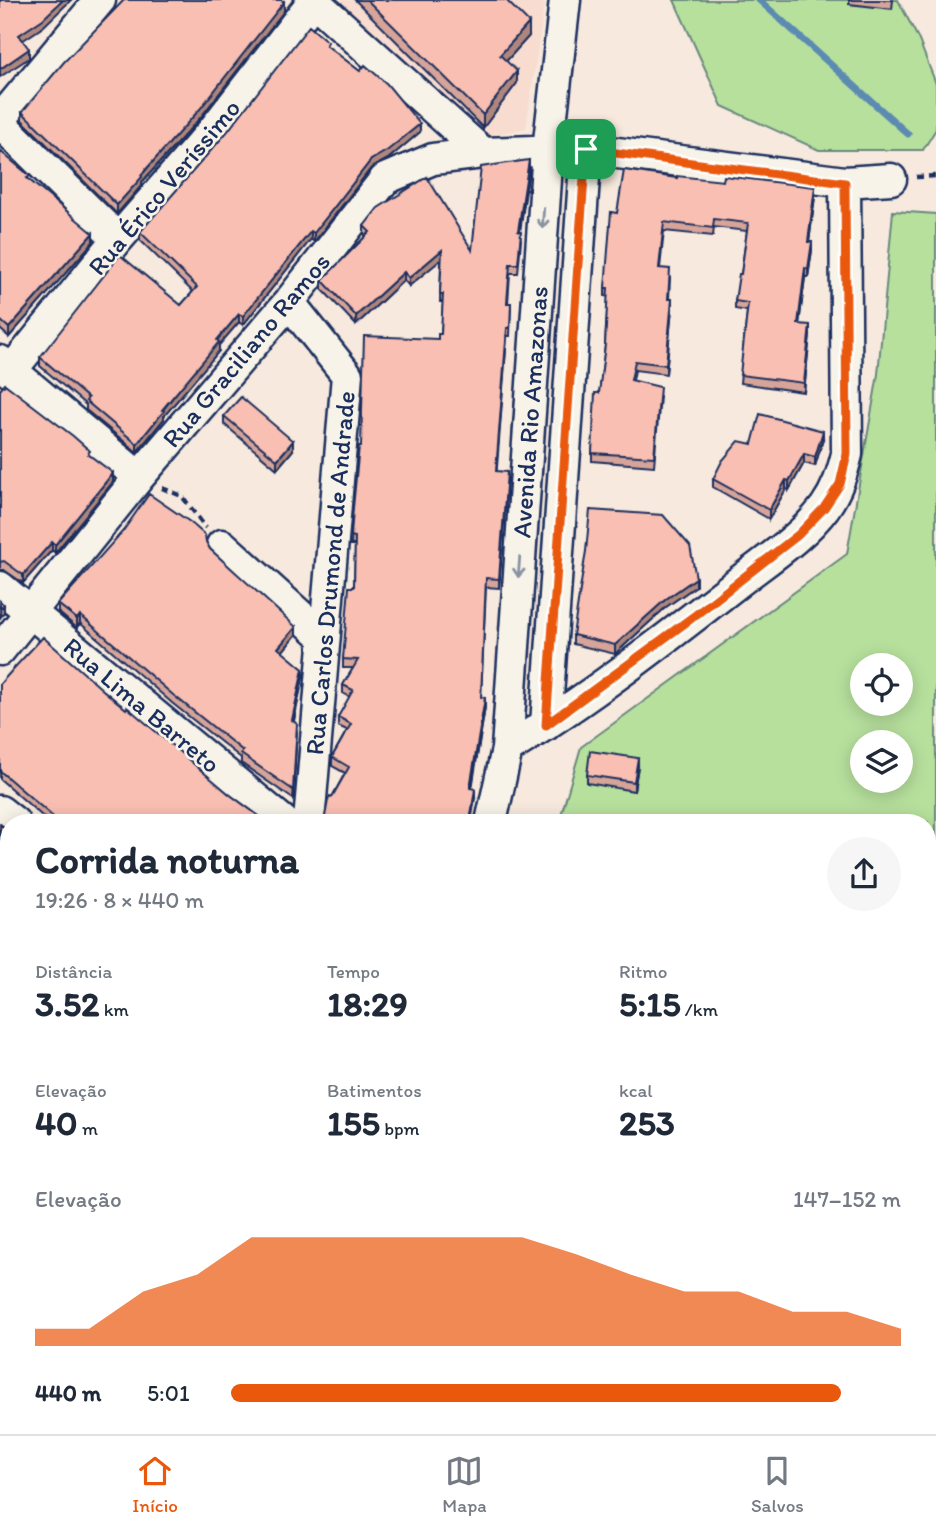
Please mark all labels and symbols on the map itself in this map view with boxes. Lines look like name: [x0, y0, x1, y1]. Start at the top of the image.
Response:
street label: Rua Érico Veríssimo: [81, 92, 247, 282]
pin: [556, 119, 616, 179]
one-way arrow: [536, 206, 549, 229]
street label: Rua Graciliano Ramos: [155, 246, 337, 454]
street label: Avenida Rio Amazonas: [505, 285, 555, 539]
street label: Rua Carlos Drumond de Andrade: [298, 390, 362, 756]
one-way arrow: [513, 556, 526, 579]
street label: Rua Lima Barreto: [57, 630, 227, 780]

